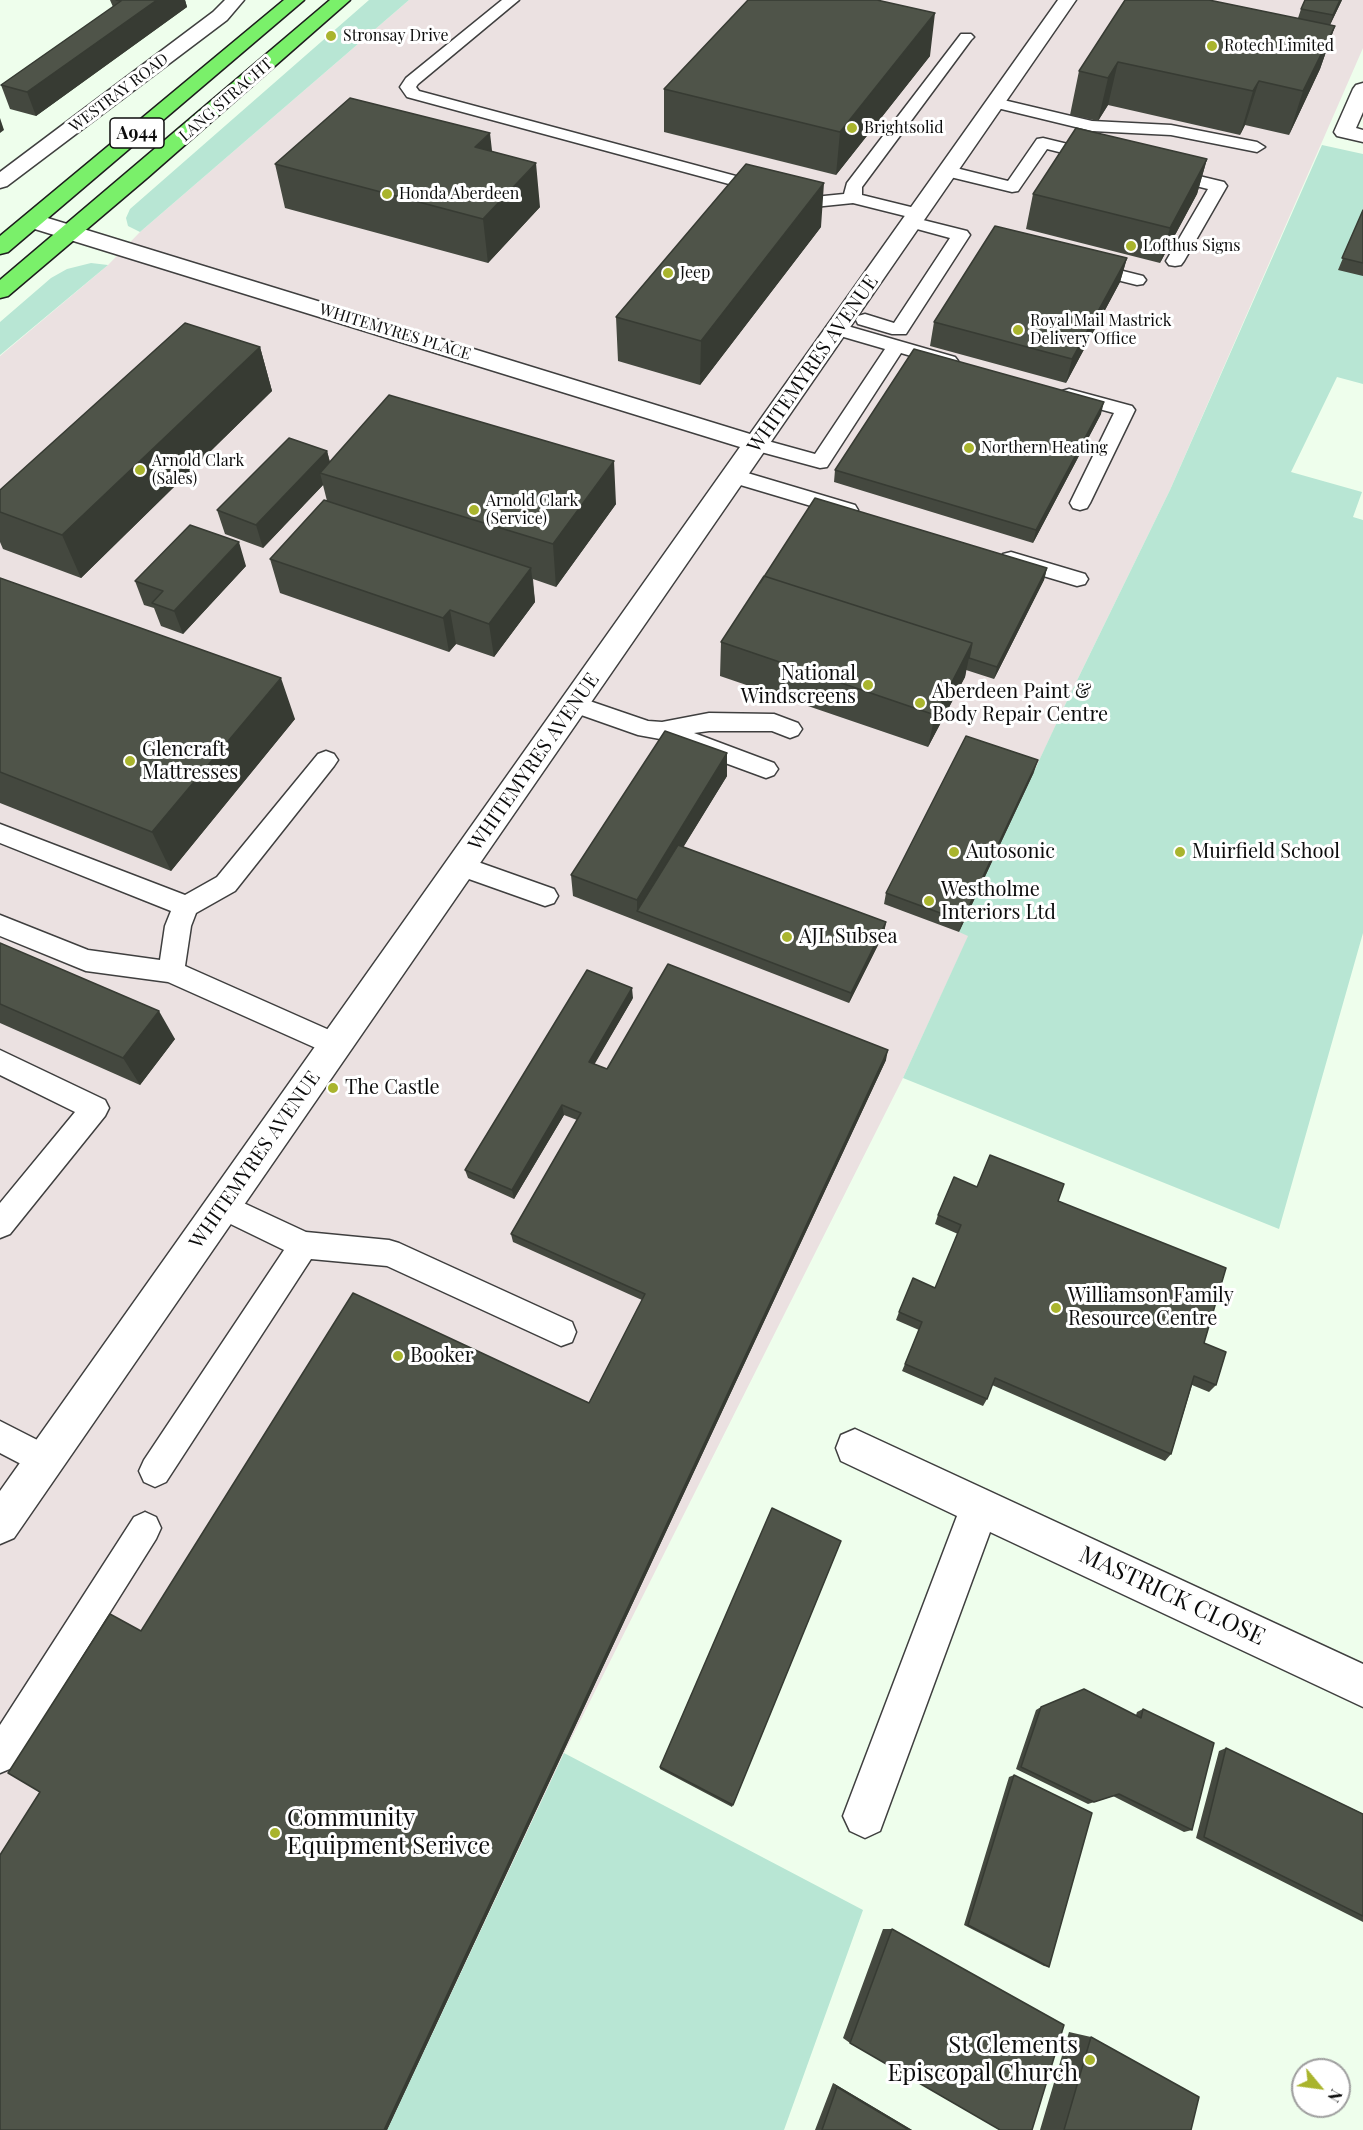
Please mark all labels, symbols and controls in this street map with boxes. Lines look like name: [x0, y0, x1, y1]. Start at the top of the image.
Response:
place label: Stronsay Drive: [343, 26, 449, 46]
marker: Stronsay Drive: [324, 29, 338, 43]
place label: Rotech Limited: [1224, 36, 1334, 56]
marker: Rotech Limited: [1205, 39, 1219, 53]
street label: WESTRAY ROAD: [66, 49, 172, 137]
street label: LANG STRACHT: [175, 54, 277, 146]
road number: A944: [110, 118, 164, 148]
place label: Brightsolid: [864, 118, 944, 138]
marker: Brightsolid: [845, 121, 859, 135]
place label: Honda Aberdeen: [399, 184, 519, 204]
marker: Honda Aberdeen: [380, 187, 394, 201]
place label: Lofthus Signs: [1143, 236, 1240, 256]
marker: Lofthus Signs: [1124, 239, 1138, 253]
place label: Jeep: [680, 263, 710, 283]
marker: Jeep: [661, 266, 675, 280]
street label: WHITEMYRES AVENUE: [743, 271, 883, 457]
street label: WHITEMYRES PLACE: [317, 300, 473, 364]
place label: Royal Mail Mastrick Delivery Office: [1030, 311, 1172, 349]
marker: Royal Mail Mastrick Delivery Office: [1011, 323, 1025, 337]
place label: Northern Heating: [981, 438, 1108, 458]
marker: Northern Heating: [962, 441, 976, 455]
place label: Arnold Clark (Sales): [152, 451, 244, 489]
marker: Arnold Clark (Sales): [133, 463, 147, 477]
place label: Arnold Clark (Service): [486, 491, 578, 529]
marker: Arnold Clark (Service): [467, 503, 481, 517]
place label: National Windscreens: [741, 662, 856, 709]
street label: WHITEMYRES AVENUE: [464, 669, 604, 855]
marker: National Windscreens: [861, 678, 875, 692]
place label: Aberdeen Paint & Body Repair Centre: [932, 680, 1108, 727]
marker: Aberdeen Paint & Body Repair Centre: [913, 696, 927, 710]
place label: Glencraft Mattresses: [142, 738, 238, 785]
marker: Glencraft Mattresses: [123, 754, 137, 768]
place label: Autosonic: [966, 840, 1055, 864]
place label: Muirfield School: [1192, 840, 1340, 864]
marker: Autosonic: [947, 845, 961, 859]
marker: Muirfield School: [1173, 845, 1187, 859]
place label: Westholme Interiors Ltd: [941, 878, 1056, 925]
marker: Westholme Interiors Ltd: [922, 894, 936, 908]
place label: AJL Subsea: [799, 925, 898, 949]
marker: AJL Subsea: [780, 930, 794, 944]
street label: WHITEMYRES AVENUE: [185, 1067, 325, 1253]
place label: The Castle: [345, 1076, 440, 1100]
marker: The Castle: [326, 1081, 340, 1095]
place label: Williamson Family Resource Centre: [1068, 1284, 1234, 1331]
marker: Williamson Family Resource Centre: [1049, 1301, 1063, 1315]
place label: Booker: [410, 1344, 474, 1368]
marker: Booker: [391, 1349, 405, 1363]
street label: MASTRICK CLOSE: [1075, 1540, 1269, 1652]
place label: Community Equipment Serivce: [287, 1805, 490, 1861]
marker: Community Equipment Serivce: [268, 1826, 282, 1840]
place label: St Clements Episcopal Church: [888, 2032, 1078, 2088]
marker: St Clements Episcopal Church: [1083, 2053, 1097, 2067]
north arrow: [1291, 2058, 1351, 2118]
text: N: [1323, 2086, 1347, 2106]

